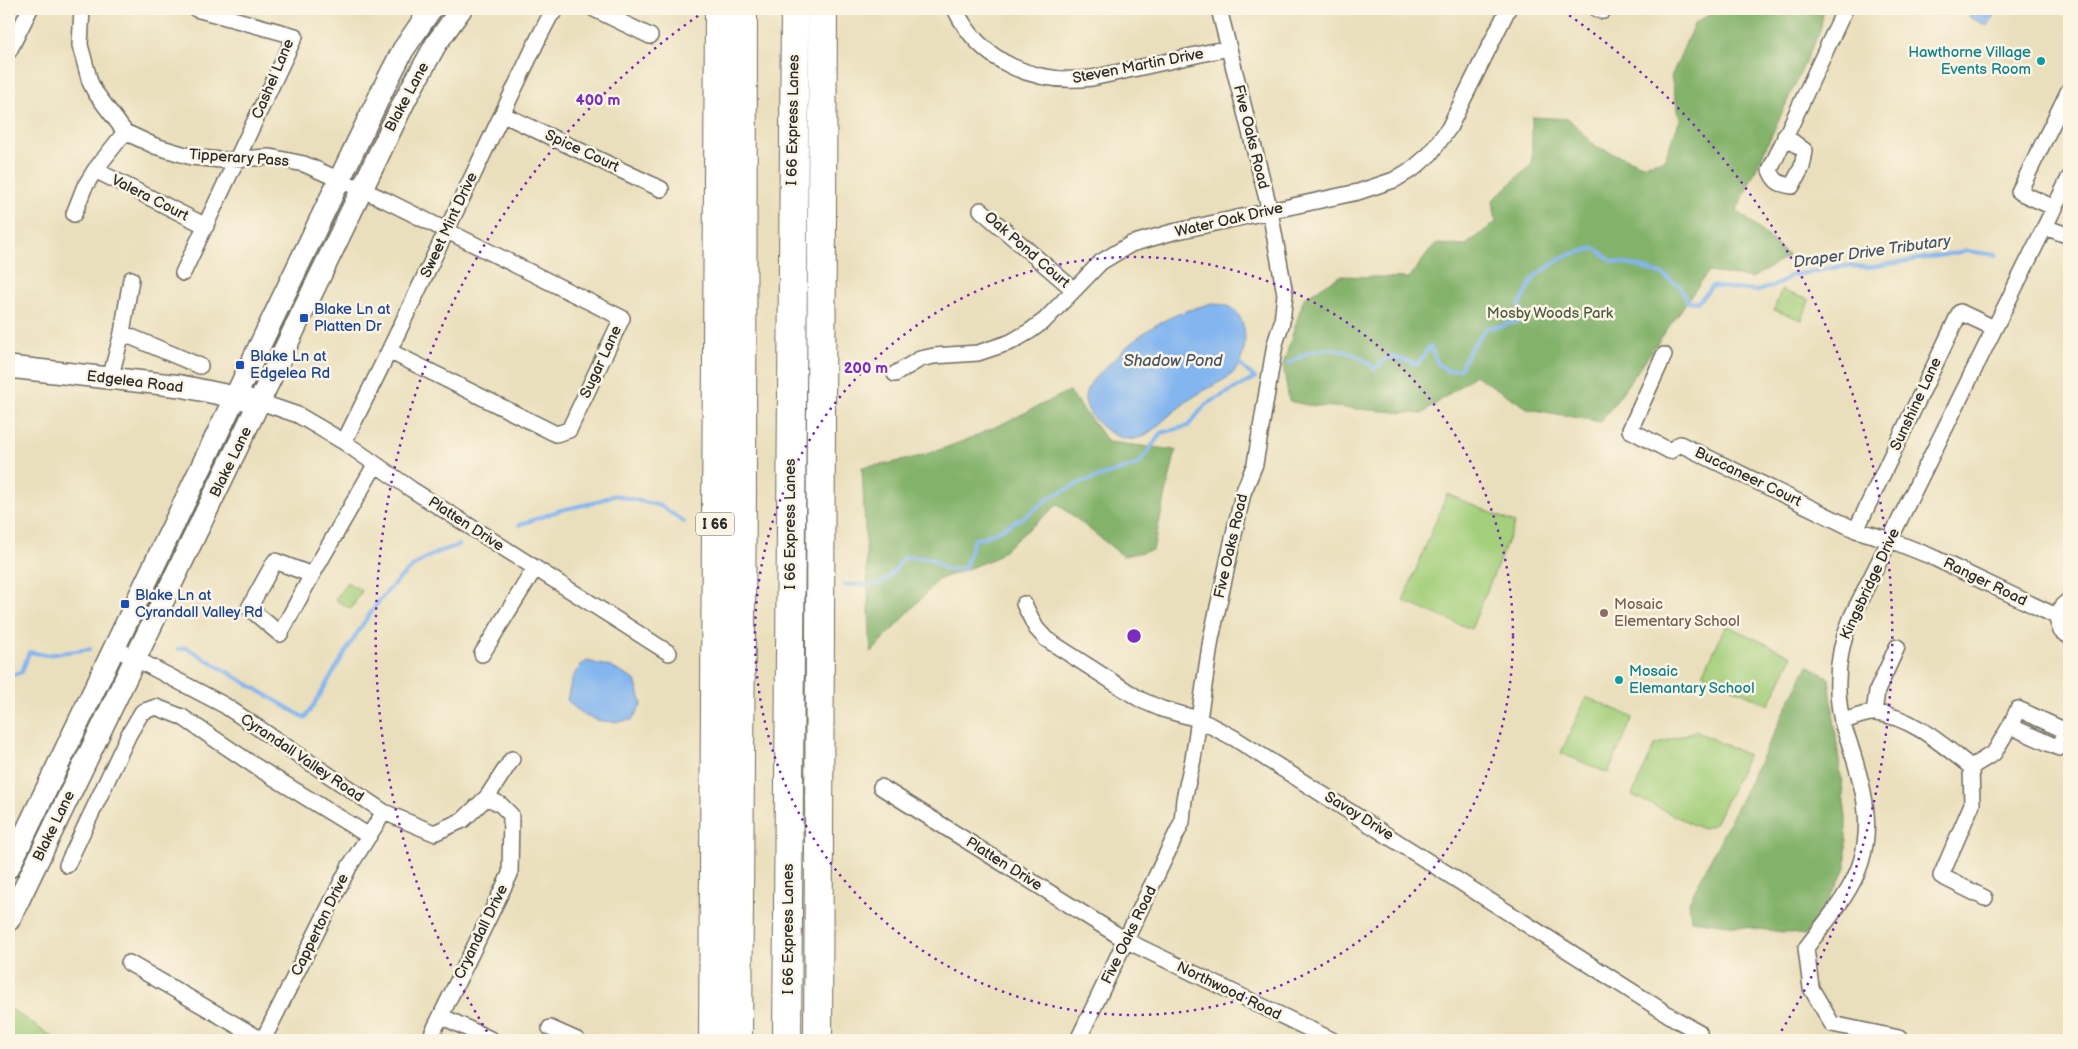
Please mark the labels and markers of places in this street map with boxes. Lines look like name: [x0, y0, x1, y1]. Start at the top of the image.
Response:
place label: Hawthorne Village Events Room: [1908, 43, 2031, 79]
marker: Hawthorne Village Events Room: [2035, 55, 2047, 67]
place label: Blake Ln at Platten Dr: [314, 300, 391, 336]
marker: Blake Ln at Platten Dr: [298, 312, 310, 324]
place label: Blake Ln at Edgelea Rd: [250, 347, 330, 383]
marker: Blake Ln at Edgelea Rd: [234, 359, 246, 371]
place label: Blake Ln at Cyrandall Valley Rd: [135, 586, 263, 622]
place label: Mosaic Elementary School: [1614, 595, 1740, 631]
marker: Blake Ln at Cyrandall Valley Rd: [119, 598, 131, 610]
marker: Mosaic Elementary School: [1598, 607, 1610, 619]
centre of rings: [1125, 627, 1143, 645]
place label: Mosaic Elemantary School: [1629, 662, 1754, 698]
marker: Mosaic Elemantary School: [1613, 674, 1625, 686]

